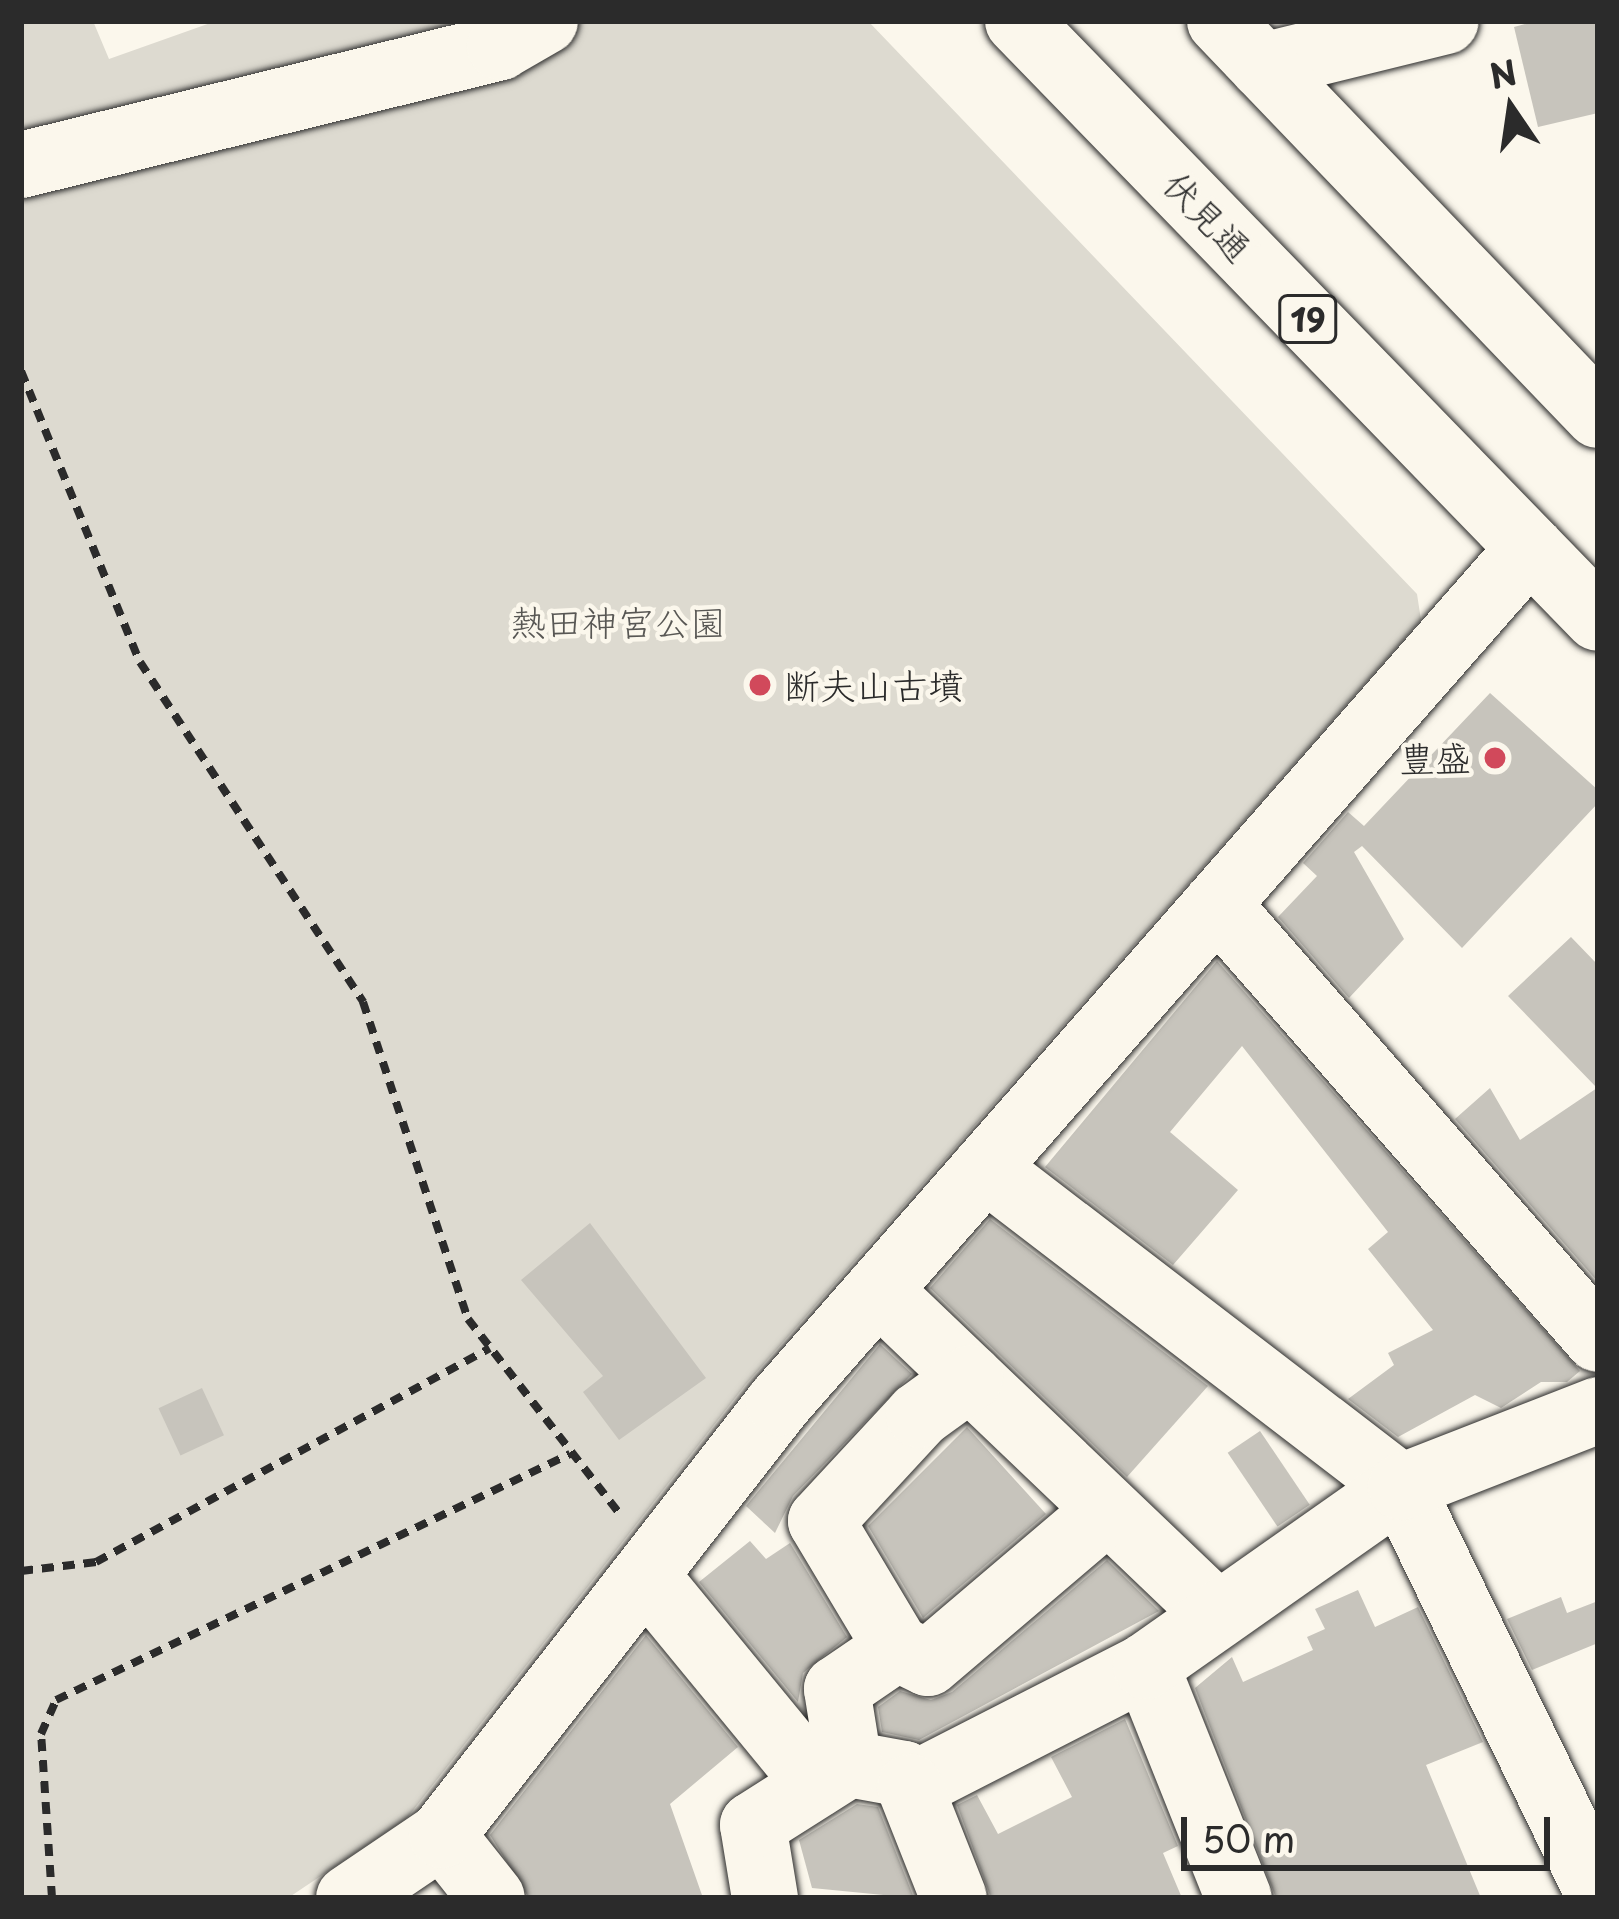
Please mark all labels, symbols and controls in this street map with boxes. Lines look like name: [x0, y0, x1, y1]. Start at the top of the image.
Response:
text: N: [1485, 46, 1521, 100]
north arrow: [1451, 48, 1571, 168]
street label: 伏見通: [1155, 162, 1261, 270]
road number: 19: [1278, 292, 1338, 346]
park label: 熱田神宮公園: [510, 600, 726, 644]
place label: 断夫山古墳: [784, 663, 964, 707]
marker: 断夫山古墳: [747, 672, 773, 698]
place label: 豊盛: [1399, 736, 1471, 780]
marker: 豊盛: [1482, 745, 1508, 771]
scale bar: [1187, 1793, 1556, 1867]
text: 50 m: [1202, 1811, 1295, 1865]

